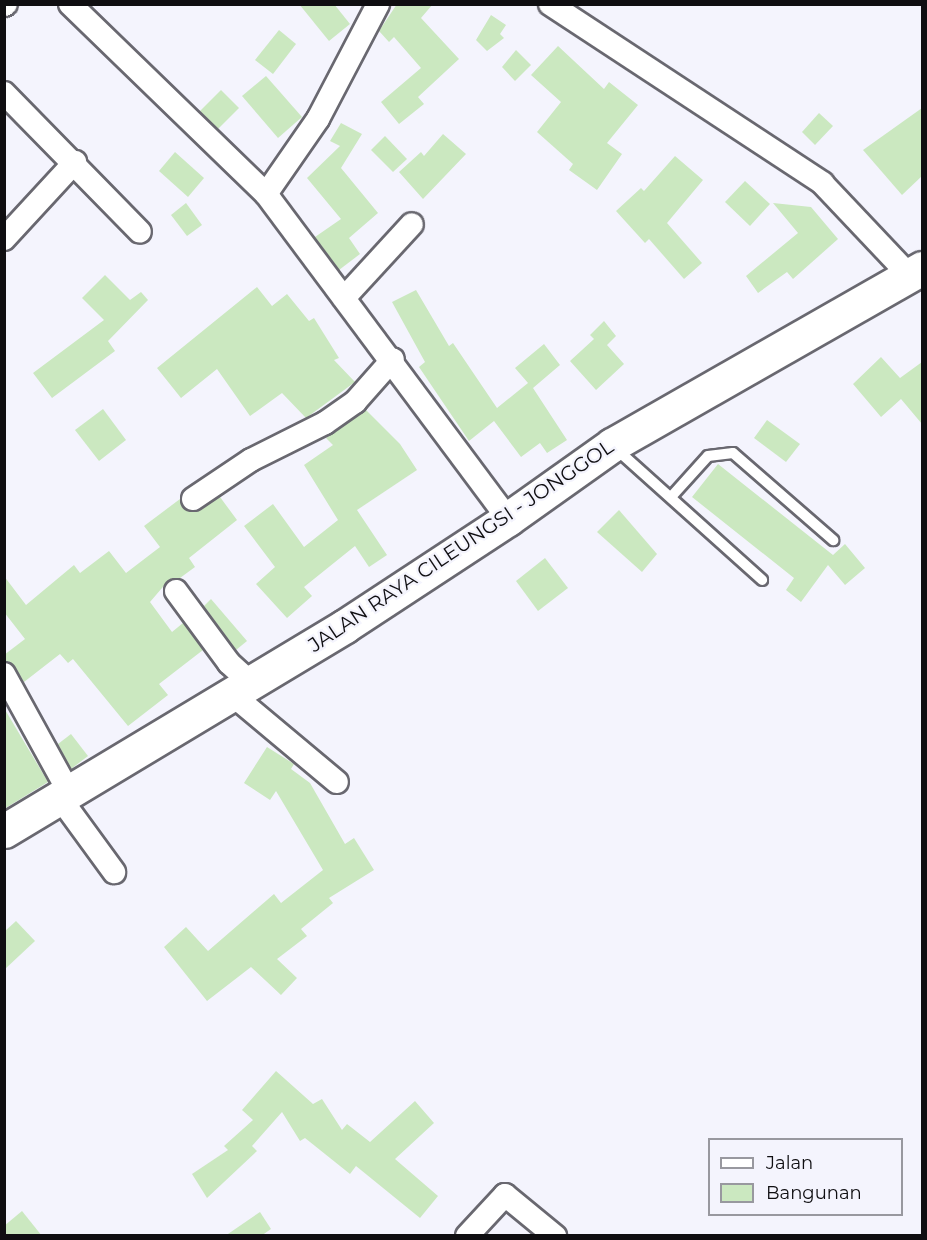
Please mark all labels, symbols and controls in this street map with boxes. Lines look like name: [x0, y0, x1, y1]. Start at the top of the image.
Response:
street label: JALAN RAYA CILEUNGSI - JONGGOL: [304, 435, 618, 657]
legend: [708, 1138, 903, 1216]
text: Jalan: [766, 1152, 813, 1174]
text: Bangunan: [766, 1182, 862, 1204]

